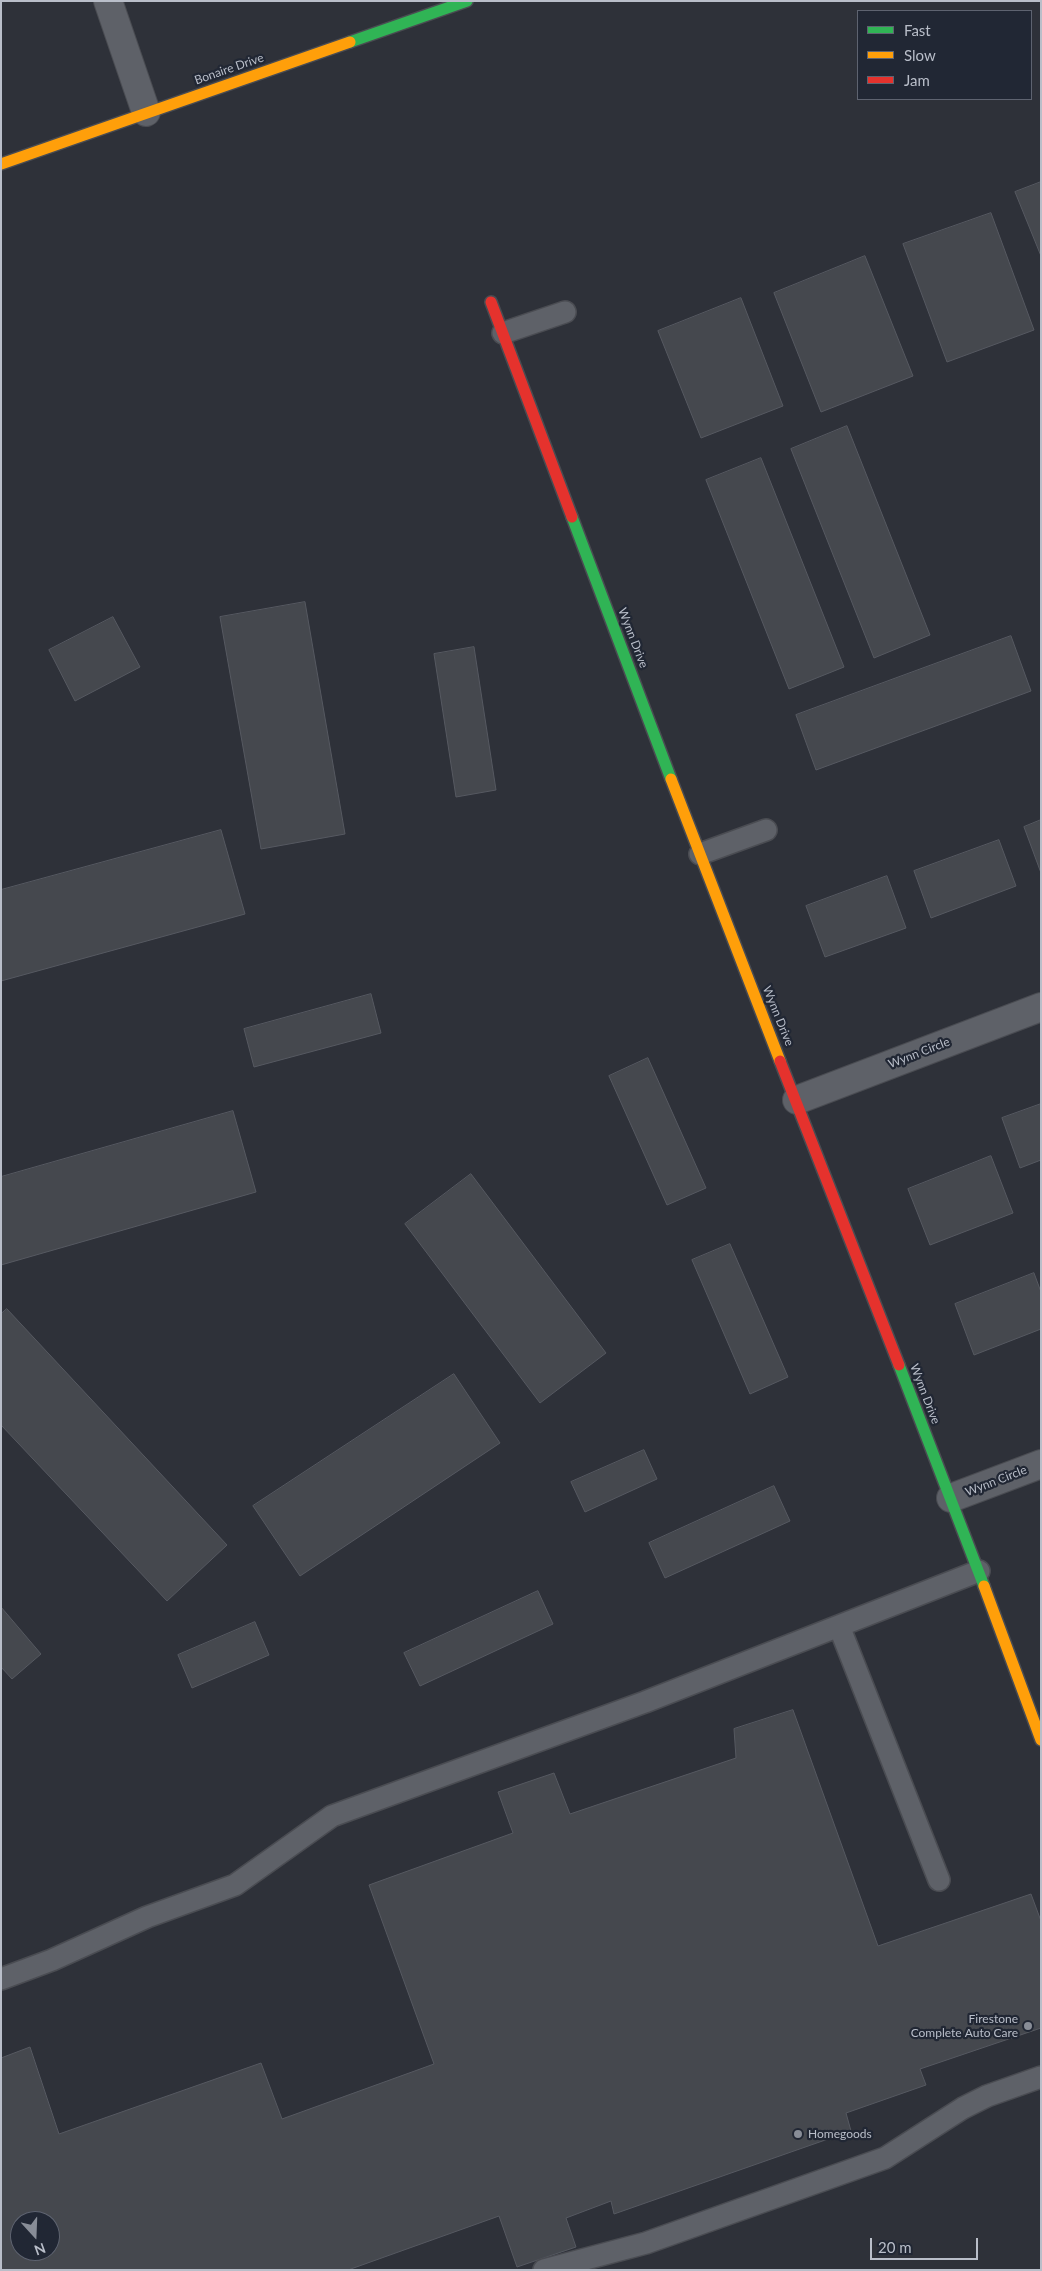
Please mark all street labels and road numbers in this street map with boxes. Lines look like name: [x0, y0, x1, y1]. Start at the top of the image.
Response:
street label: Bonaire Drive: [193, 50, 265, 88]
street label: Wynn Drive: [615, 606, 651, 670]
street label: Wynn Drive: [759, 984, 797, 1048]
street label: Wynn Circle: [886, 1035, 952, 1071]
street label: Wynn Drive: [907, 1362, 943, 1426]
street label: Wynn Circle: [963, 1463, 1029, 1499]

